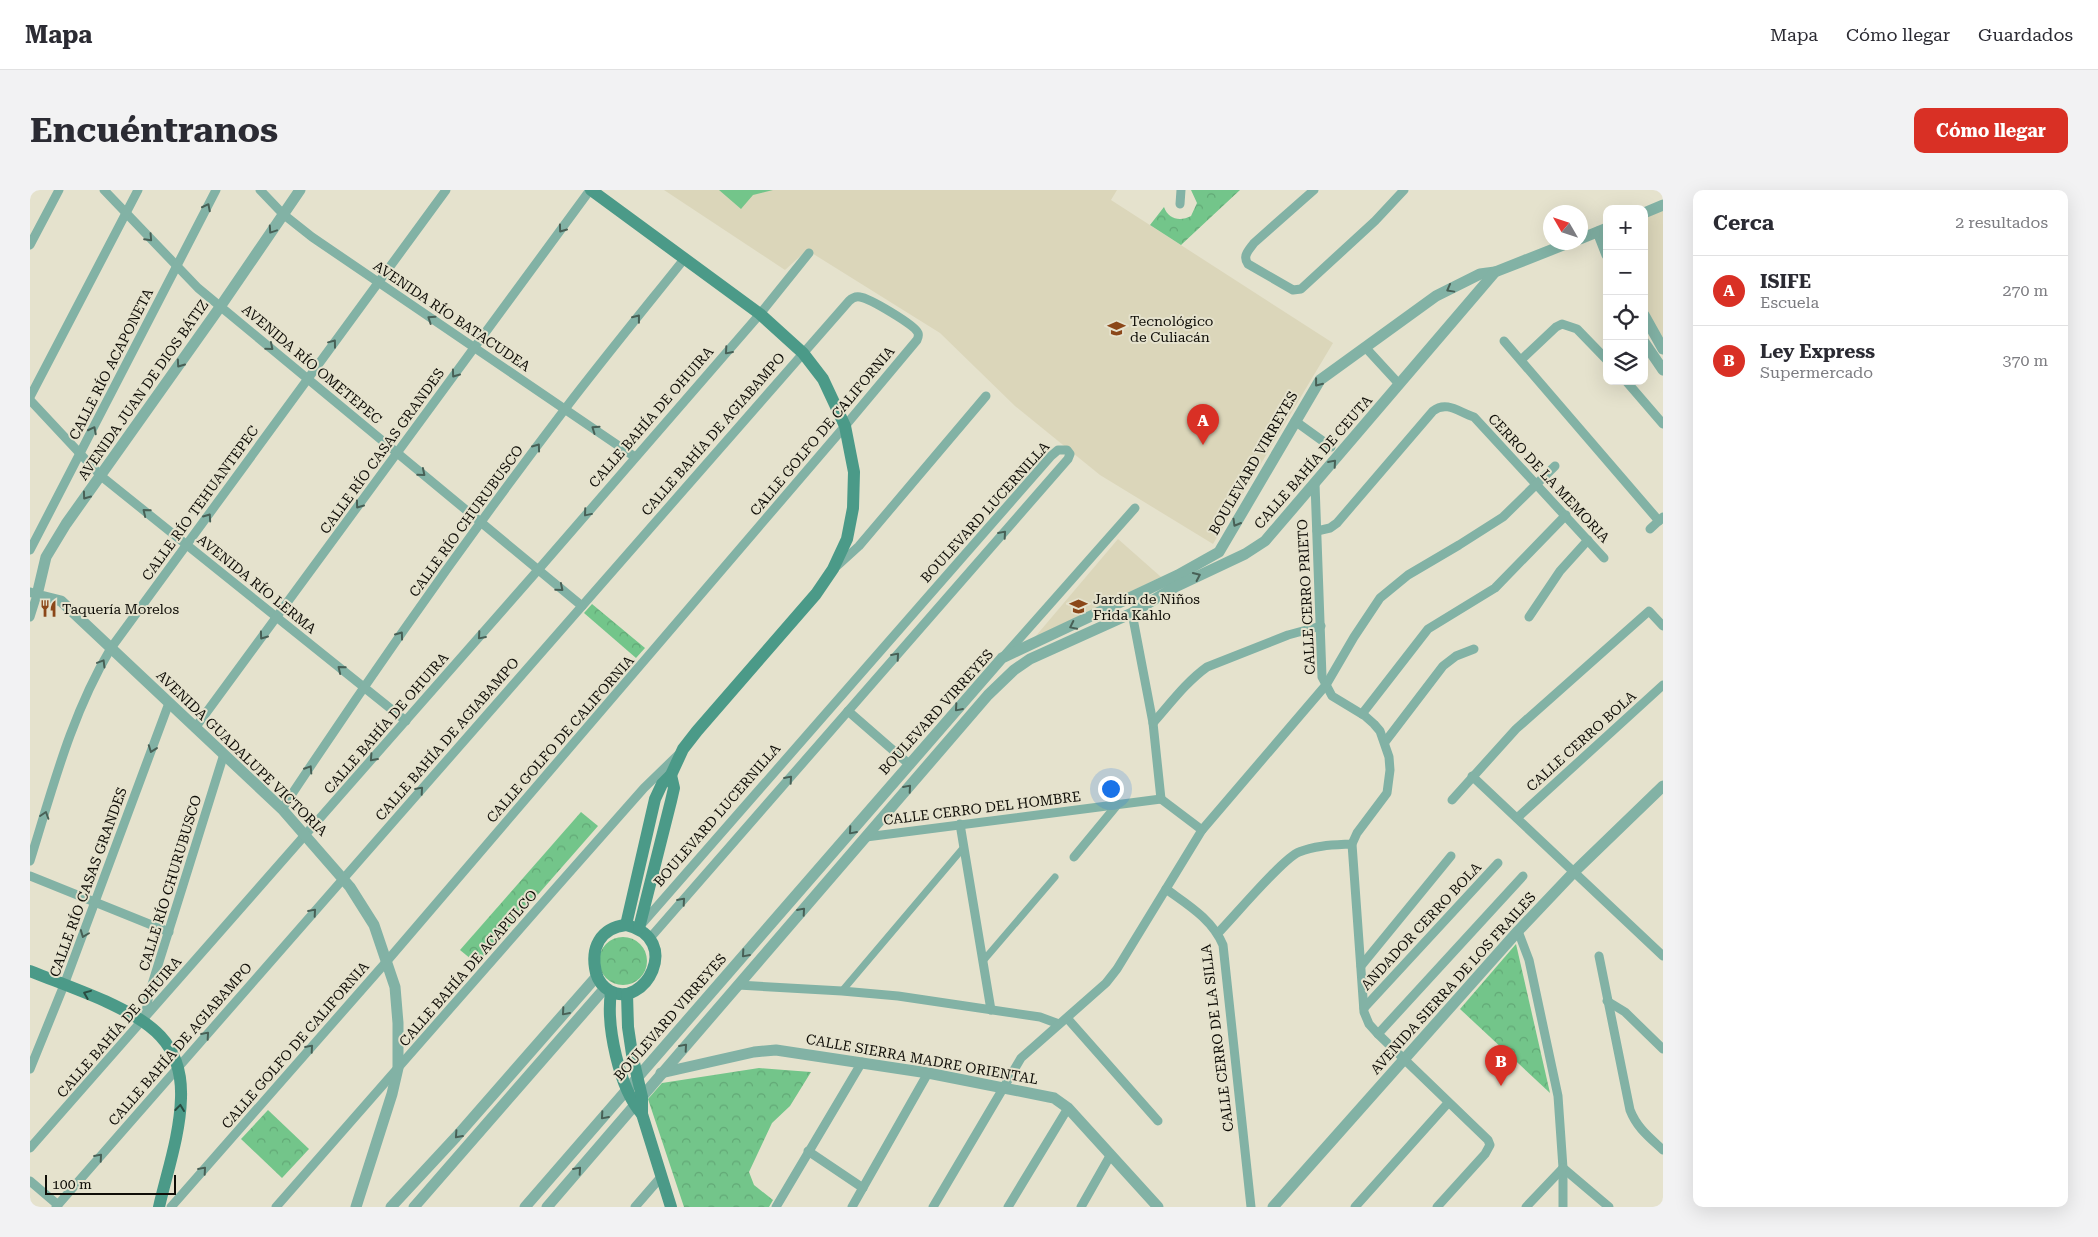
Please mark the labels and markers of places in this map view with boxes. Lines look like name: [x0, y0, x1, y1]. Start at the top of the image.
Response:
place label: Tecnológico de Culiacán: [1130, 313, 1213, 345]
school or university icon: Tecnológico de Culiacán: [1106, 319, 1126, 339]
pin: A: [1187, 404, 1219, 445]
place label: Jardín de Niños Frida Kahlo: [1093, 591, 1200, 623]
school or university icon: Jardín de Niños Frida Kahlo: [1069, 597, 1089, 617]
restaurant icon: Taquería Morelos: [38, 599, 58, 619]
place label: Taquería Morelos: [62, 601, 179, 617]
pin: B: [1485, 1045, 1517, 1086]

